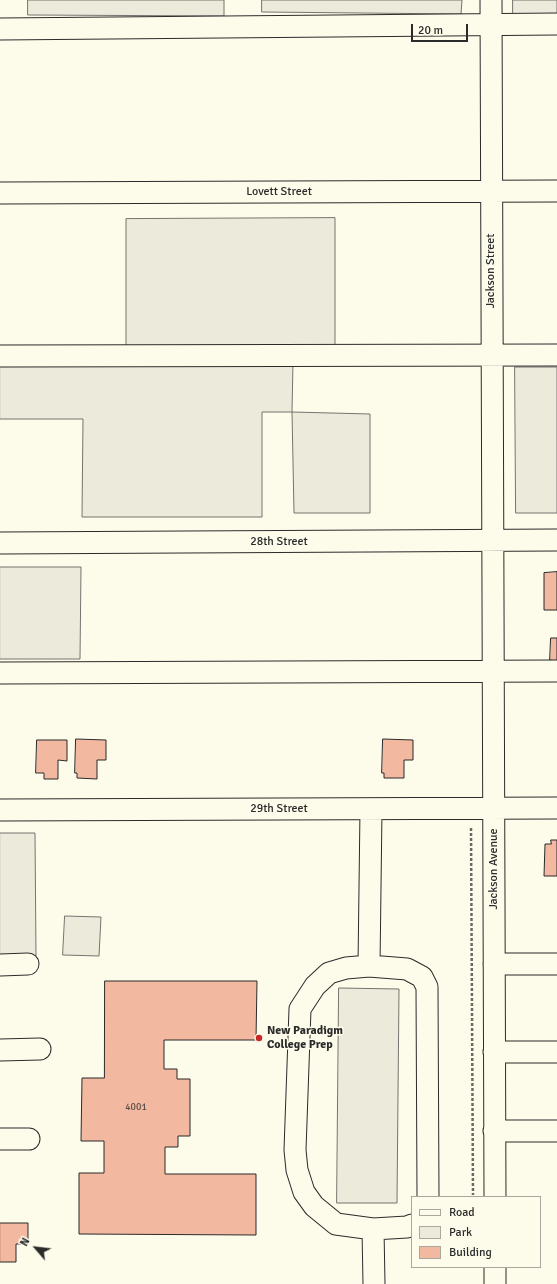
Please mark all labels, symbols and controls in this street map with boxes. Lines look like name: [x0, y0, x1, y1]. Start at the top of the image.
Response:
scale bar: [413, 16, 470, 42]
text: 20 m: [418, 23, 443, 38]
street label: Lovett Street: [246, 185, 312, 199]
street label: Jackson Street: [484, 234, 498, 308]
street label: 28th Street: [250, 535, 308, 549]
street label: 29th Street: [250, 802, 308, 816]
street label: Jackson Avenue: [487, 829, 501, 909]
place label: New Paradigm College Prep: [267, 1024, 343, 1052]
marker: New Paradigm College Prep: [254, 1033, 264, 1043]
house number: 4001: [125, 1101, 147, 1113]
legend: [411, 1196, 541, 1268]
text: Road: [449, 1205, 475, 1220]
text: Park: [449, 1225, 472, 1240]
north arrow: [16, 1228, 56, 1268]
text: N: [17, 1236, 32, 1249]
text: Building: [449, 1245, 492, 1260]

